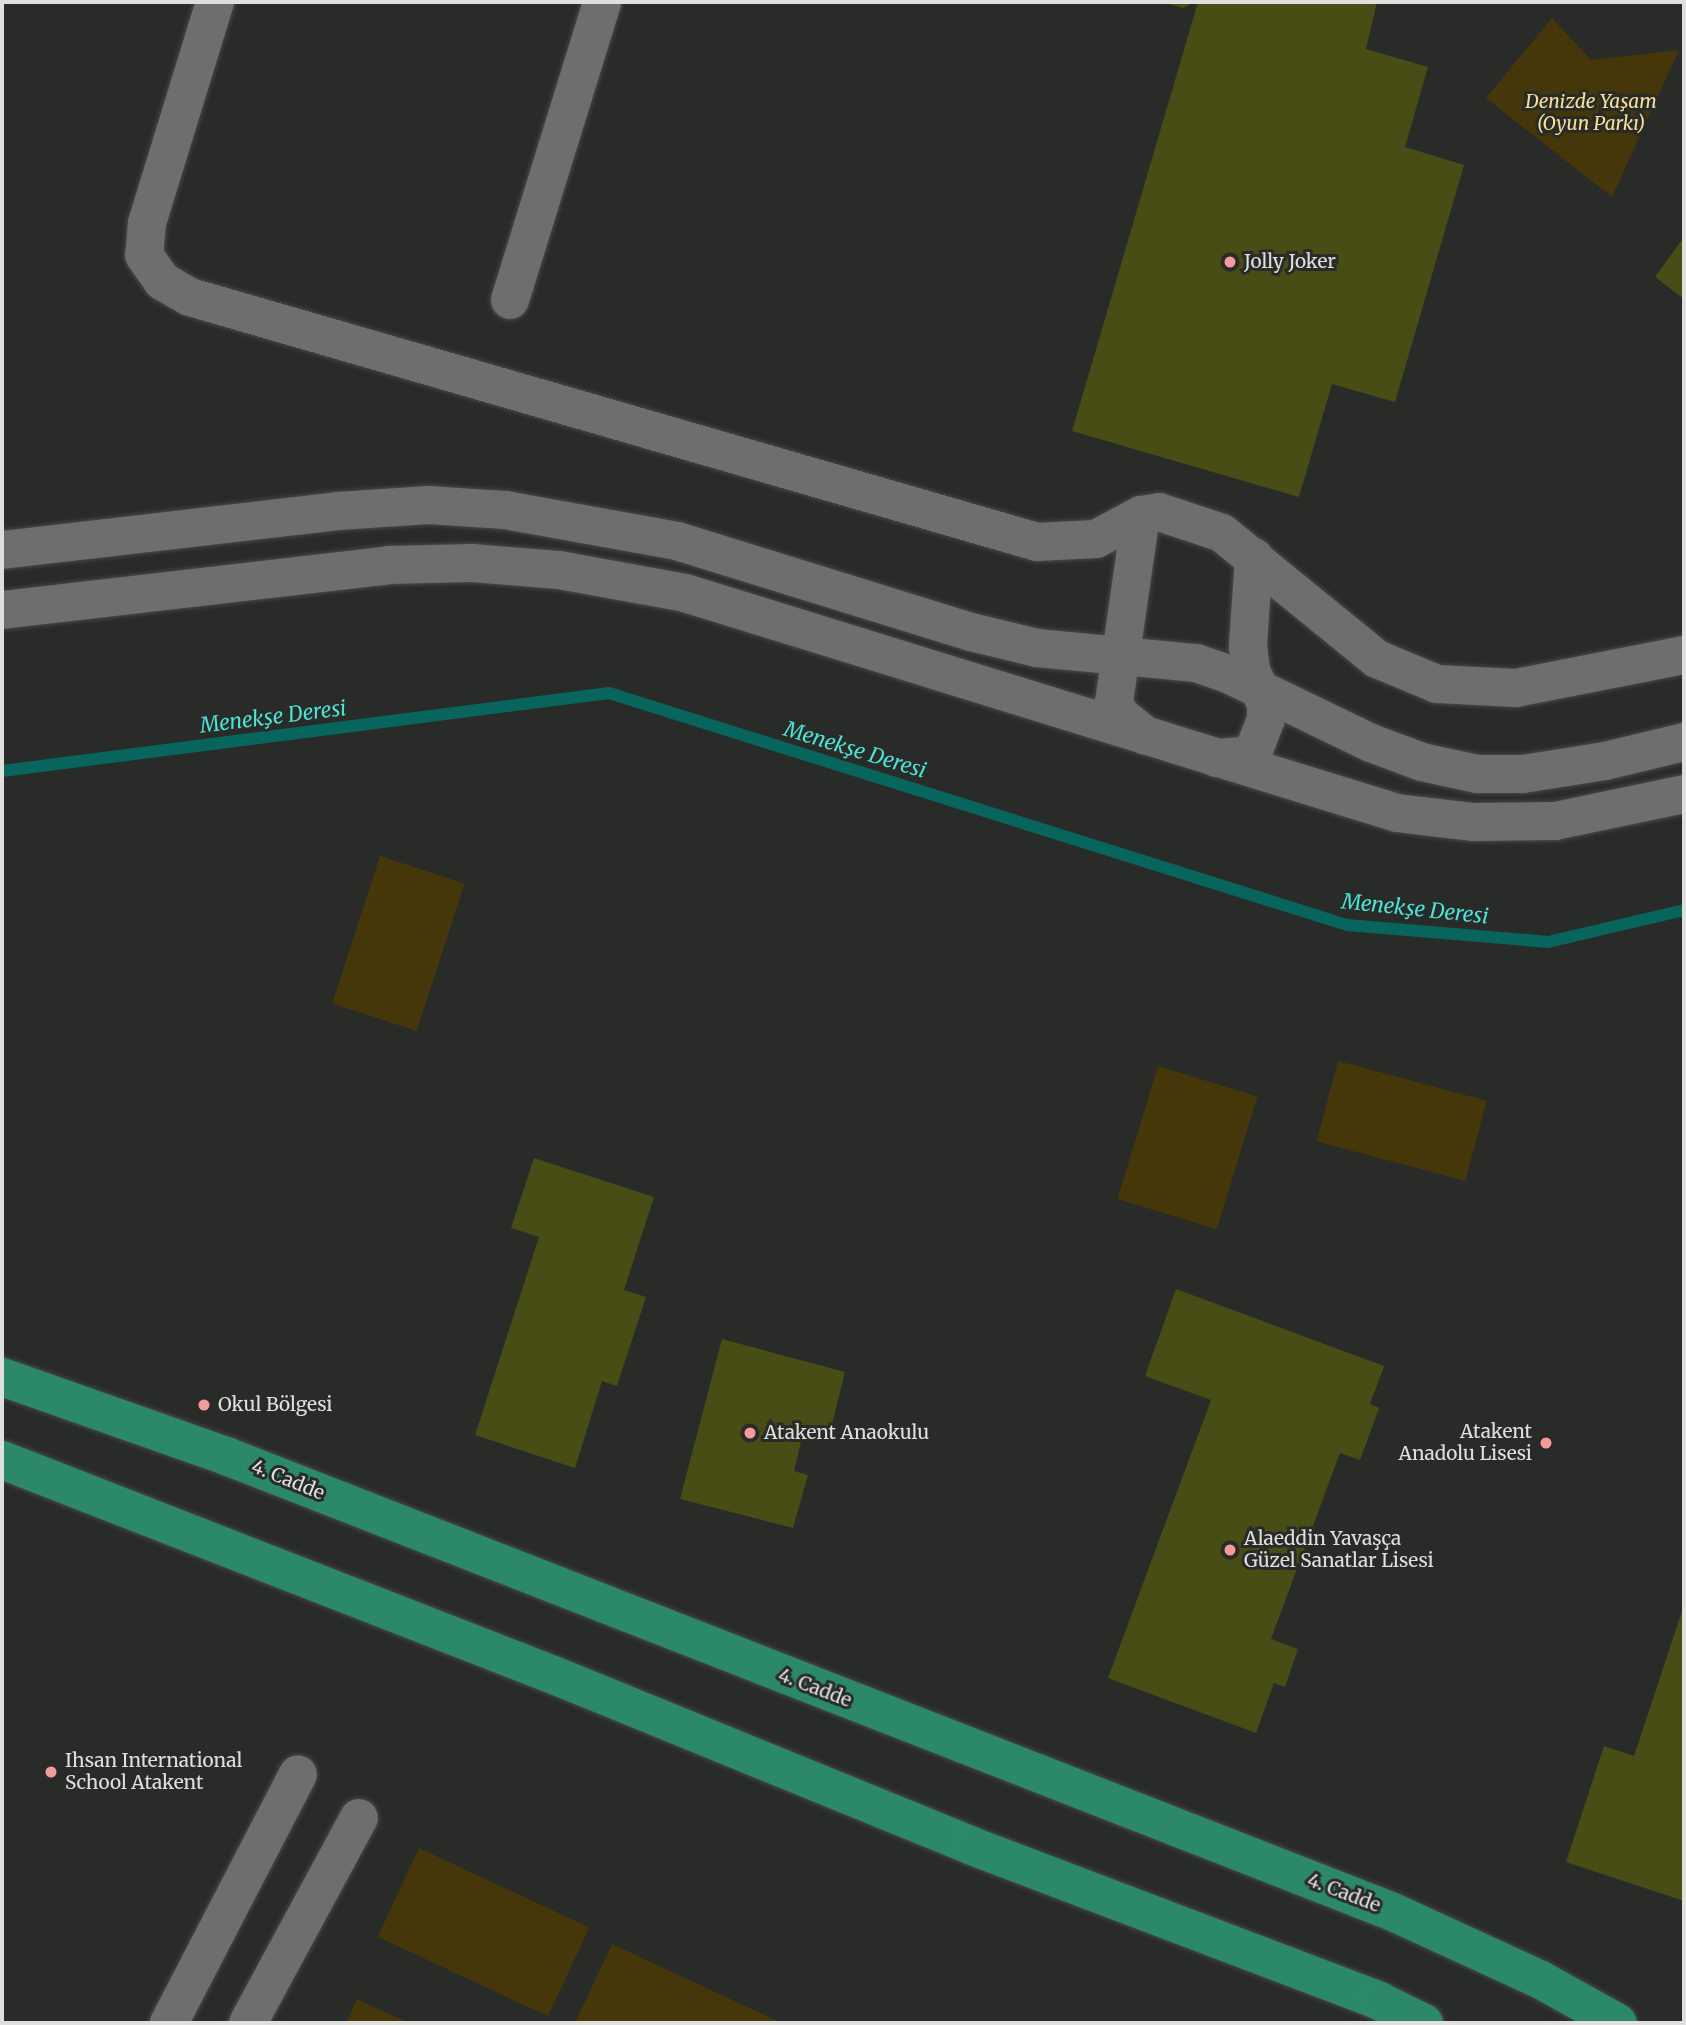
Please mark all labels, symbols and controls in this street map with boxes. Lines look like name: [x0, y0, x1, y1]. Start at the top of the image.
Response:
park label: Denizde Yaşam (Oyun Parkı): [1525, 91, 1657, 135]
place label: Jolly Joker: [1244, 251, 1336, 273]
marker: Jolly Joker: [1222, 254, 1238, 270]
water label: Menekşe Deresi: [198, 696, 348, 738]
water label: Menekşe Deresi: [781, 716, 929, 784]
water label: Menekşe Deresi: [1340, 889, 1490, 929]
place label: Okul Bölgesi: [218, 1394, 332, 1416]
marker: Okul Bölgesi: [196, 1397, 212, 1413]
place label: Atakent Anadolu Lisesi: [1398, 1421, 1532, 1465]
place label: Atakent Anaokulu: [764, 1422, 929, 1444]
marker: Atakent Anaokulu: [742, 1425, 758, 1441]
marker: Atakent Anadolu Lisesi: [1538, 1435, 1554, 1451]
street label: 4. Cadde: [248, 1455, 328, 1505]
place label: Alaeddin Yavaşça Güzel Sanatlar Lisesi: [1244, 1528, 1434, 1572]
marker: Alaeddin Yavaşça Güzel Sanatlar Lisesi: [1222, 1542, 1238, 1558]
street label: 4. Cadde: [775, 1664, 855, 1712]
place label: Ihsan International School Atakent: [65, 1750, 242, 1794]
marker: Ihsan International School Atakent: [43, 1764, 59, 1780]
street label: 4. Cadde: [1304, 1869, 1384, 1917]

